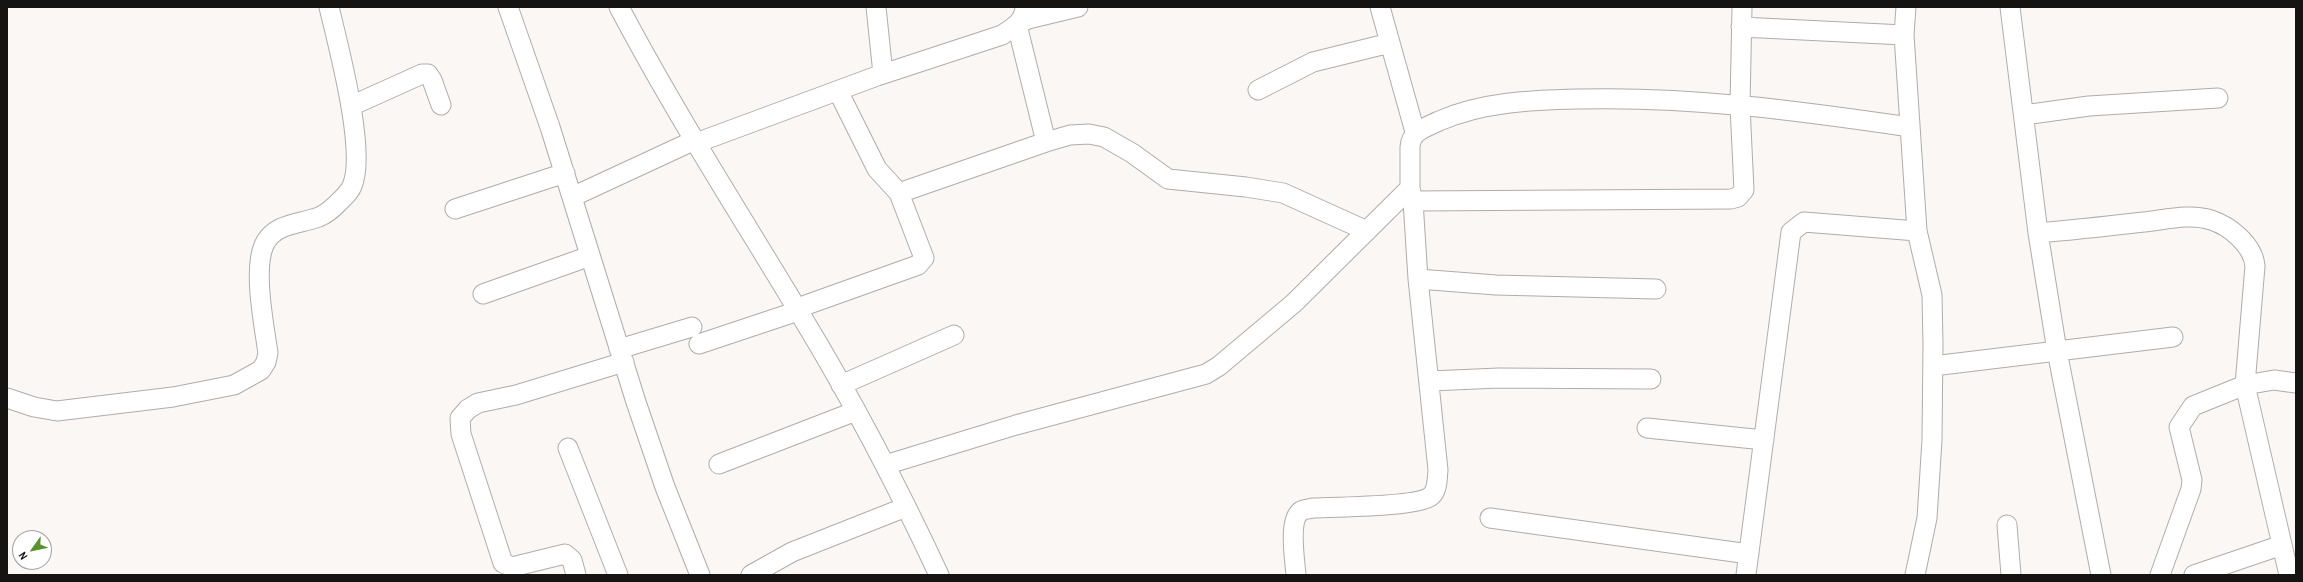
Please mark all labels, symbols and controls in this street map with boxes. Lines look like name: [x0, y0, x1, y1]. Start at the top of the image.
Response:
north arrow: [12, 530, 52, 570]
text: N: [15, 549, 30, 563]

